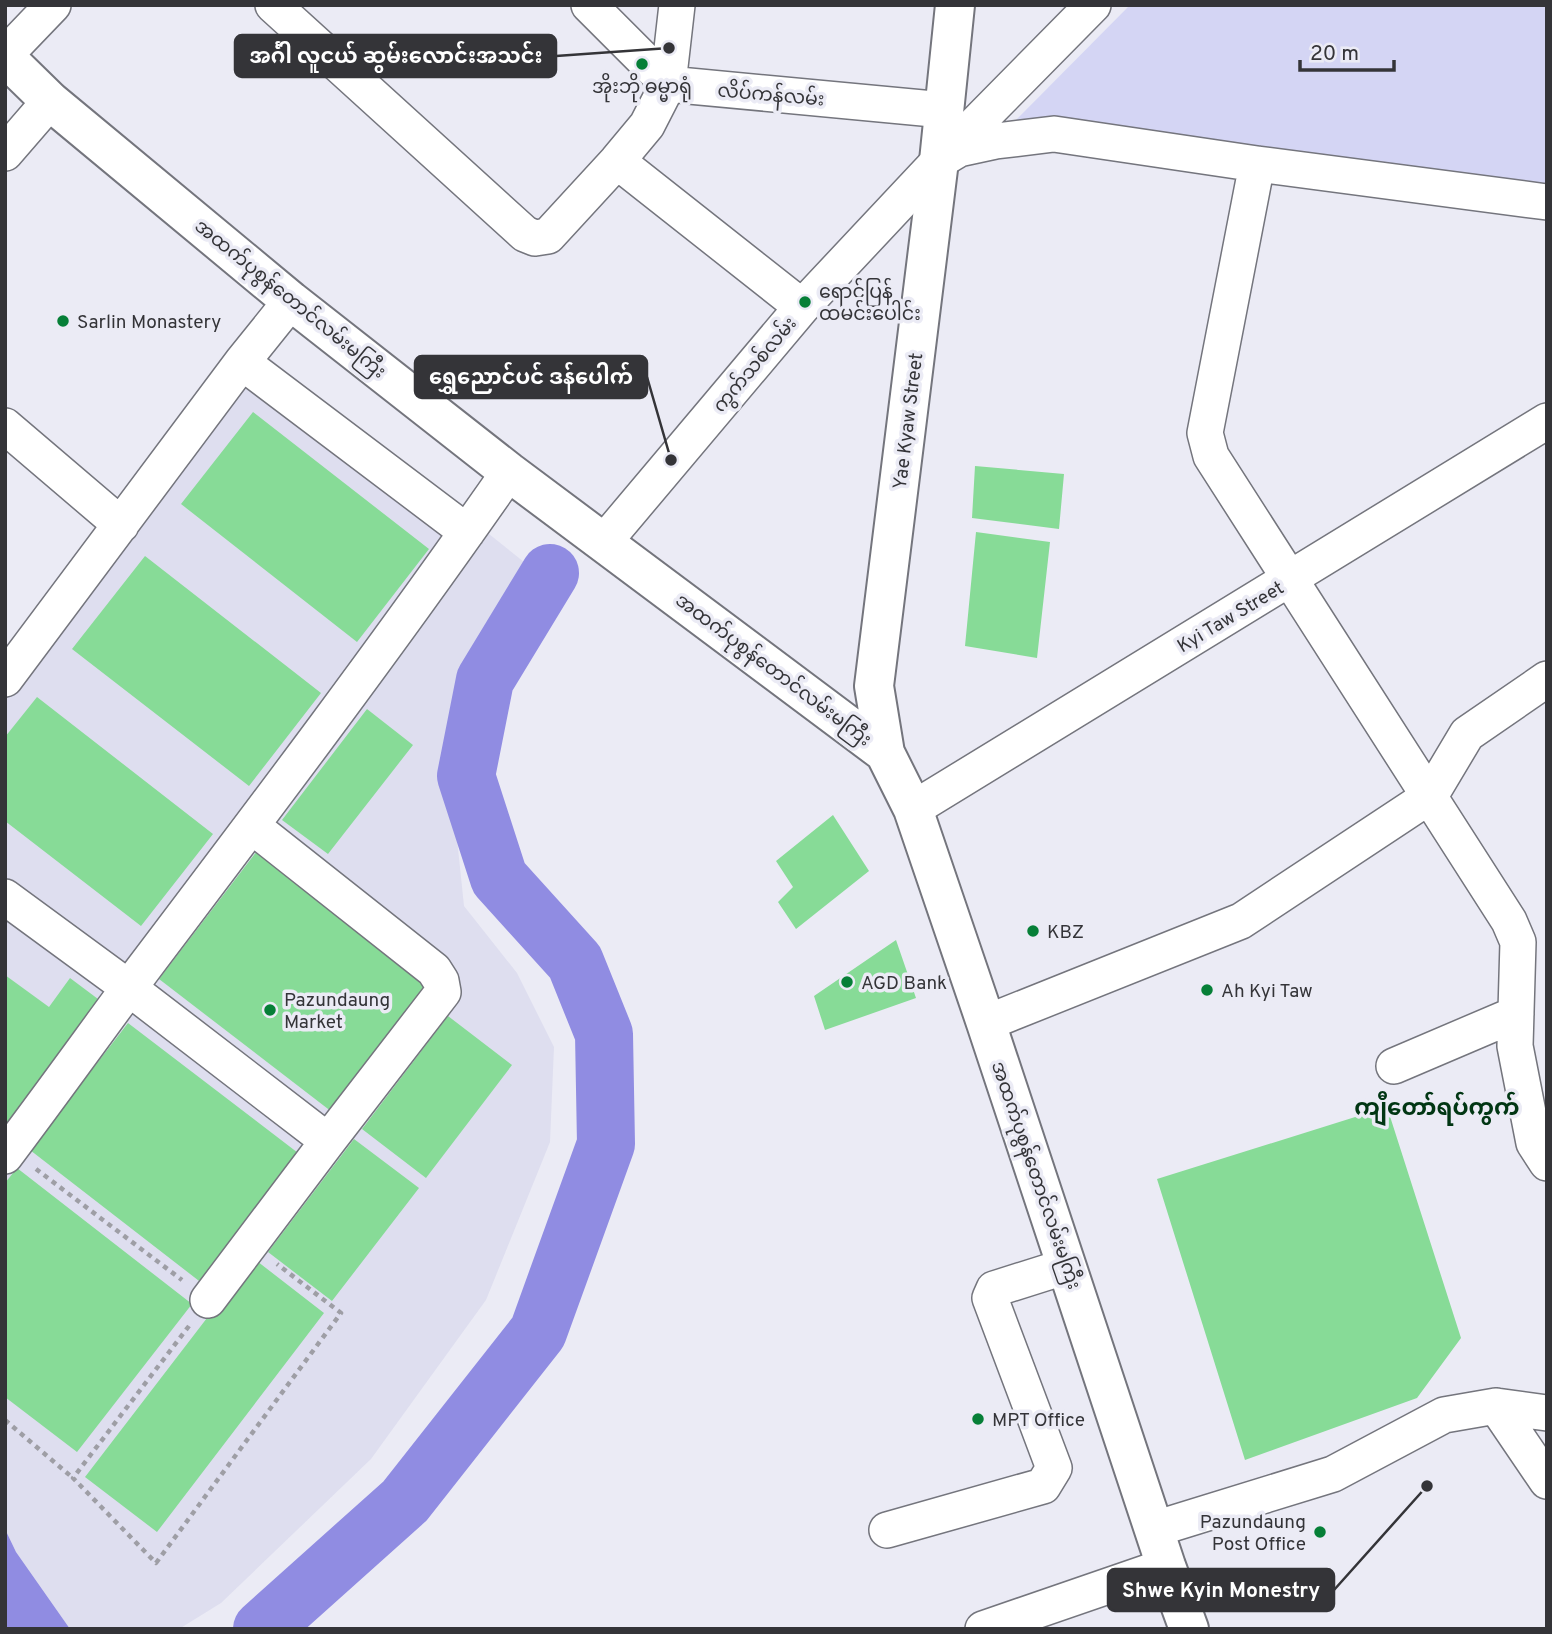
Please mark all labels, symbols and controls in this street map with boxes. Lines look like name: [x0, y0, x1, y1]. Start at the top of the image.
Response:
scale bar: [1300, 28, 1394, 72]
callout: အင်္ဂါ လူငယ် ဆွမ်းလောင်းအသင်း: [235, 35, 556, 77]
text: အင်္ဂါ လူငယ် ဆွမ်းလောင်းအသင်း: [249, 40, 543, 73]
text: 20 m: [1310, 41, 1359, 68]
marker: အိုးဘို ဓမ္မာရုံ: [634, 56, 650, 72]
place label: အိုးဘို ဓမ္မာရုံ: [592, 72, 692, 103]
street label: လိပ်ကန်လမ်း: [716, 75, 826, 115]
street label: အထက်ပုစွန်တောင်လမ်းမကြီး: [187, 212, 393, 387]
place label: ရောင်ပြန် ထမင်းပေါင်း: [819, 277, 921, 327]
marker: ရောင်ပြန် ထမင်းပေါင်း: [797, 294, 813, 310]
street label: ကွက်သစ်လမ်း: [705, 310, 804, 419]
place label: Sarlin Monastery: [77, 311, 221, 335]
marker: Sarlin Monastery: [55, 313, 71, 329]
street label: Yae Kyaw Street: [889, 352, 929, 491]
callout: ရွှေညောင်ပင် ဒန်ပေါက်: [415, 356, 647, 398]
text: ရွှေညောင်ပင် ဒန်ပေါက်: [429, 361, 633, 394]
street label: Kyi Taw Street: [1173, 576, 1289, 659]
street label: အထက်ပုစွန်တောင်လမ်းမကြီး: [668, 586, 878, 755]
place label: KBZ: [1047, 921, 1084, 945]
marker: KBZ: [1025, 923, 1041, 939]
place label: AGD Bank: [861, 972, 947, 996]
marker: AGD Bank: [839, 974, 855, 990]
place label: Ah Kyi Taw: [1221, 980, 1313, 1004]
marker: Ah Kyi Taw: [1199, 982, 1215, 998]
place label: Pazundaung Market: [284, 989, 390, 1035]
marker: Pazundaung Market: [262, 1002, 278, 1018]
street label: အထက်ပုစွန်တောင်လမ်းမကြီး: [982, 1057, 1089, 1294]
district label: ကျီတော်ရပ်ကွက်: [1354, 1091, 1520, 1127]
place label: MPT Office: [992, 1409, 1085, 1433]
marker: MPT Office: [970, 1411, 986, 1427]
place label: Pazundaung Post Office: [1200, 1511, 1306, 1557]
marker: Pazundaung Post Office: [1312, 1524, 1328, 1540]
callout: Shwe Kyin Monestry: [1108, 1569, 1334, 1611]
text: Shwe Kyin Monestry: [1122, 1578, 1320, 1605]

